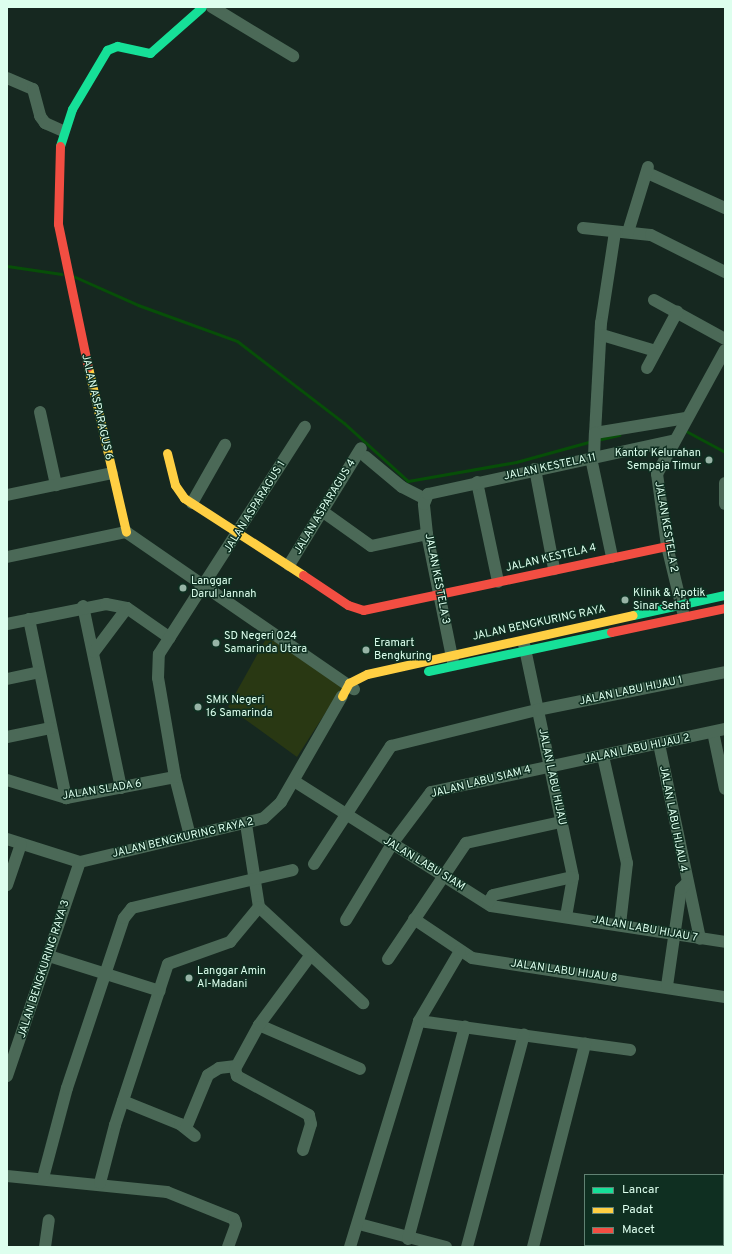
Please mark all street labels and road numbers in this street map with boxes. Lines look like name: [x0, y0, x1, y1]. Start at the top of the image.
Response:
street label: JALAN ASPARAGUS 6: [78, 353, 116, 461]
street label: JALAN KESTELA 11: [502, 451, 598, 483]
street label: JALAN ASPARAGUS 4: [291, 457, 359, 557]
street label: JALAN ASPARAGUS 1: [221, 459, 289, 555]
street label: JALAN KESTELA 2: [651, 480, 681, 574]
street label: JALAN KESTELA 3: [422, 532, 452, 626]
street label: JALAN KESTELA 4: [504, 541, 598, 575]
street label: JALAN BENGKURING RAYA: [471, 602, 607, 644]
street label: JALAN LABU HIJAU 1: [578, 674, 684, 708]
street label: JALAN LABU HIJAU: [535, 727, 569, 827]
street label: JALAN LABU HIJAU 2: [583, 731, 691, 767]
street label: JALAN LABU SIAM 4: [430, 763, 532, 801]
street label: JALAN LABU HIJAU 4: [656, 765, 690, 873]
street label: JALAN SLADA 6: [61, 777, 143, 803]
street label: JALAN BENGKURING RAYA 2: [111, 815, 255, 861]
street label: JALAN LABU SIAM: [381, 834, 467, 894]
street label: JALAN BENGKURING RAYA 3: [15, 898, 73, 1040]
street label: JALAN LABU HIJAU 7: [591, 913, 699, 945]
street label: JALAN LABU HIJAU 8: [510, 957, 618, 985]

